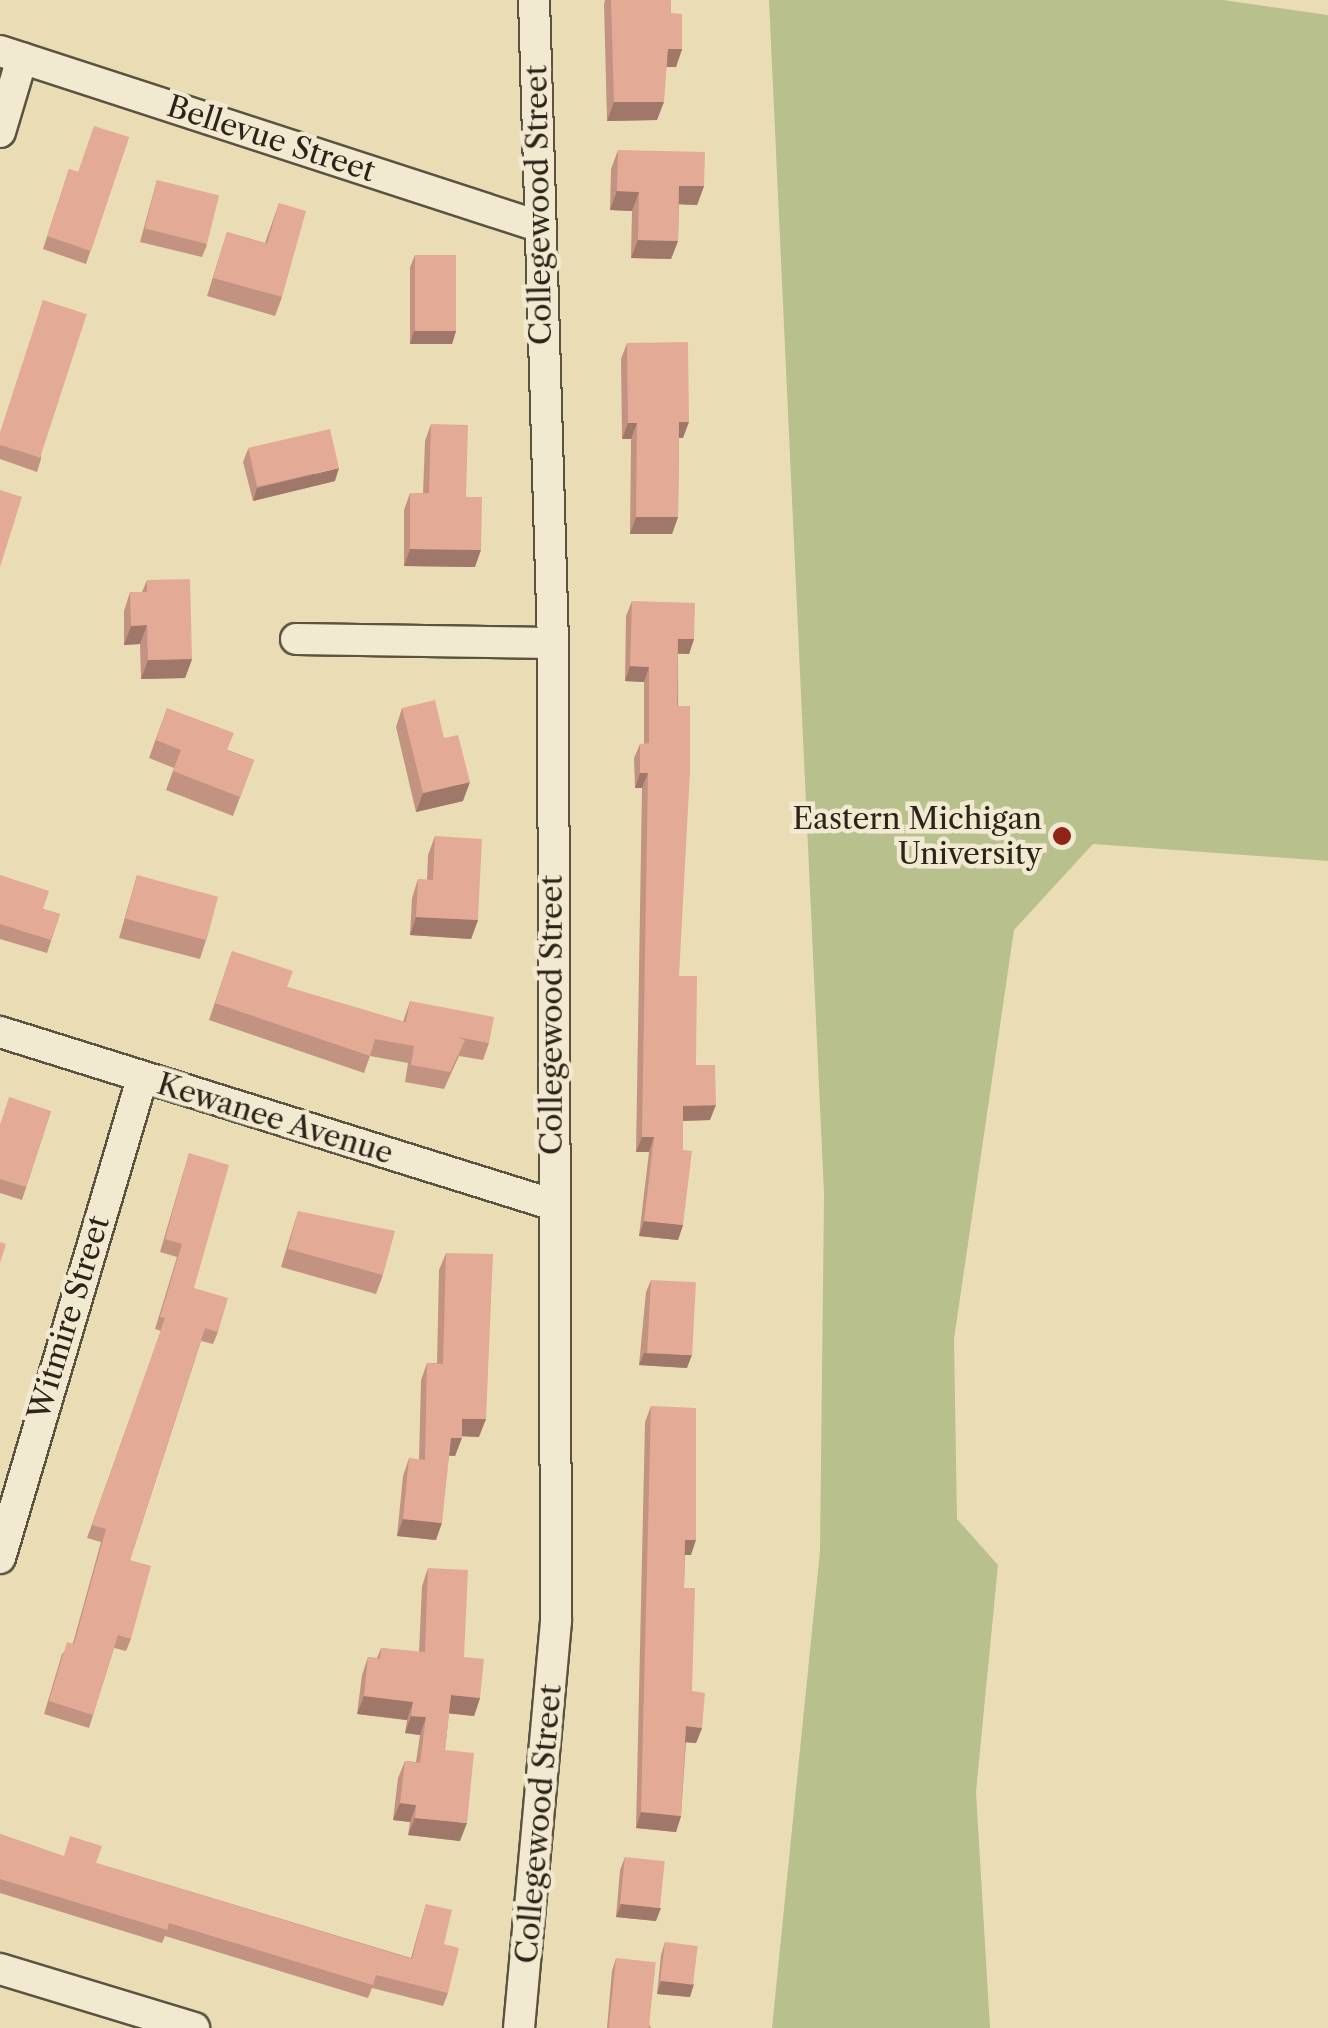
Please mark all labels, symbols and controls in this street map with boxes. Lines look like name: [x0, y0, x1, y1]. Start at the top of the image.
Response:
street label: Collegewood Street: [519, 65, 559, 345]
street label: Bellevue Street: [163, 88, 379, 190]
place label: Eastern Michigan University: [792, 801, 1042, 872]
marker: Eastern Michigan University: [1051, 825, 1073, 847]
street label: Collegewood Street: [534, 875, 570, 1155]
street label: Kewanee Avenue: [152, 1066, 398, 1172]
street label: Witmire Street: [21, 1212, 117, 1424]
street label: Collegewood Street: [509, 1683, 569, 1965]

